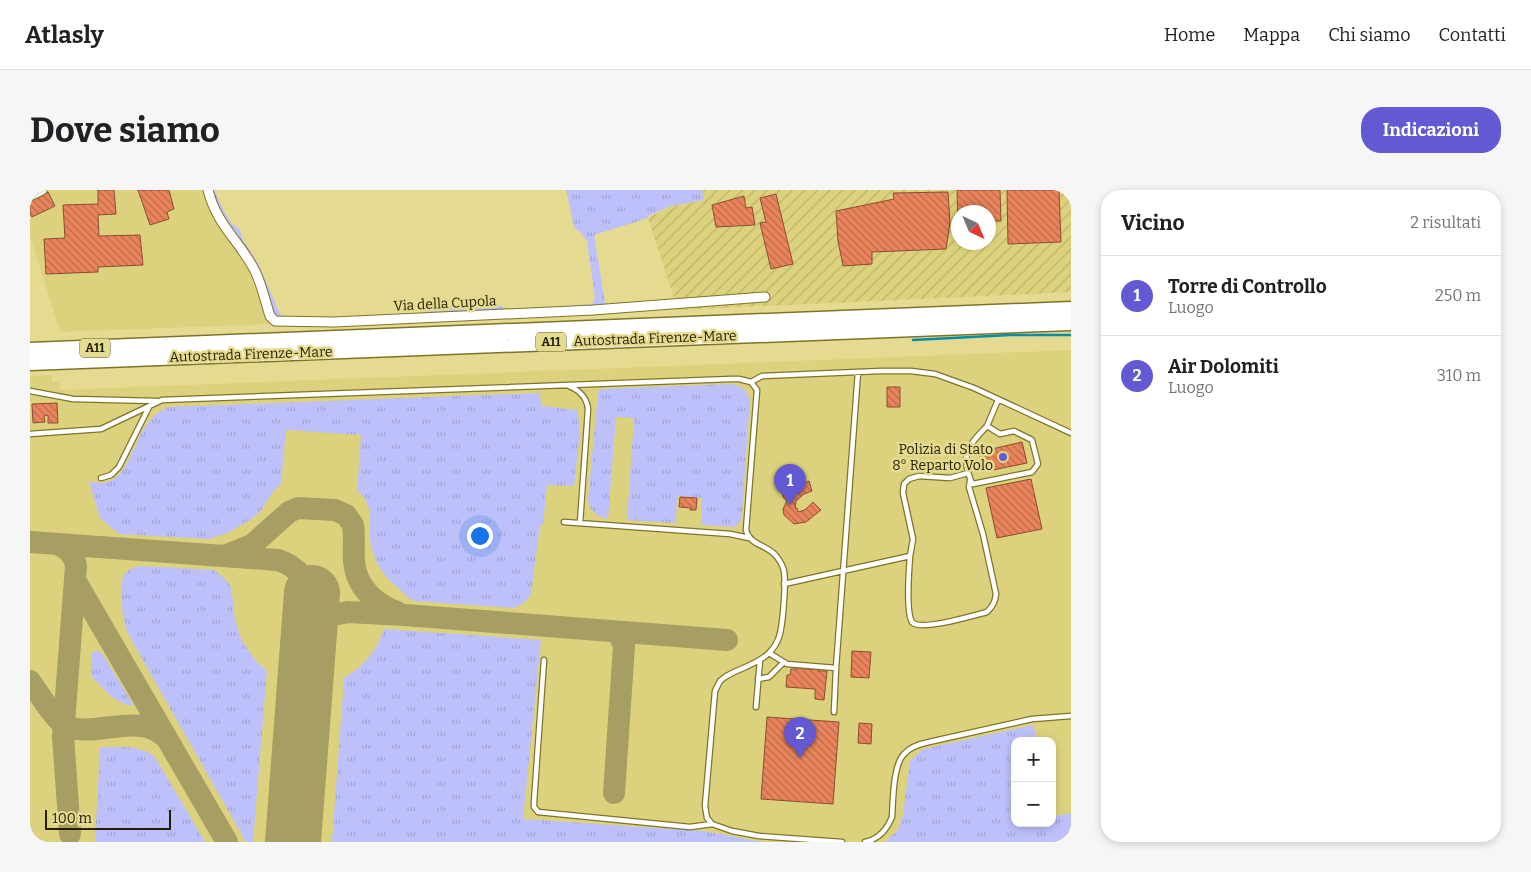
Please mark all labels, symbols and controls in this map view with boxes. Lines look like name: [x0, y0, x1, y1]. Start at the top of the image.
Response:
text: Atlasly: [25, 21, 104, 49]
text: Home: [1164, 24, 1215, 46]
text: Mappa: [1243, 24, 1300, 46]
text: Chi siamo: [1328, 24, 1411, 46]
text: Contatti: [1439, 24, 1506, 46]
button: Indicazioni: [1361, 107, 1501, 153]
text: Dove siamo: [30, 109, 220, 151]
north arrow: [951, 205, 996, 250]
text: Vicino: [1121, 210, 1185, 236]
text: 2 risultati: [1410, 213, 1481, 232]
text: Torre di Controllo: [1168, 275, 1327, 298]
text: 1: [1134, 286, 1140, 305]
text: 250 m: [1435, 286, 1481, 305]
street label: Via della Cupola: [393, 292, 497, 315]
text: Luogo: [1168, 298, 1214, 317]
street label: Autostrada Firenze-Mare: [573, 327, 737, 350]
road number: A11: [536, 332, 566, 352]
road number: A11: [80, 338, 110, 358]
street label: Autostrada Firenze-Mare: [169, 343, 333, 366]
text: Air Dolomiti: [1168, 355, 1279, 378]
text: 2: [1132, 366, 1142, 385]
text: 310 m: [1437, 366, 1481, 385]
text: Luogo: [1168, 378, 1214, 397]
place label: Polizia di Stato 8° Reparto Volo: [892, 441, 993, 474]
marker: Polizia di Stato 8° Reparto Volo: [997, 451, 1009, 463]
pin: 1: [774, 464, 806, 505]
your location: [467, 523, 493, 549]
pin: 2: [784, 717, 816, 758]
map controls: [1011, 737, 1056, 827]
button: +: [1011, 737, 1056, 782]
button: −: [1011, 782, 1056, 827]
scale bar: [45, 807, 171, 830]
text: 100 m: [52, 810, 92, 827]

